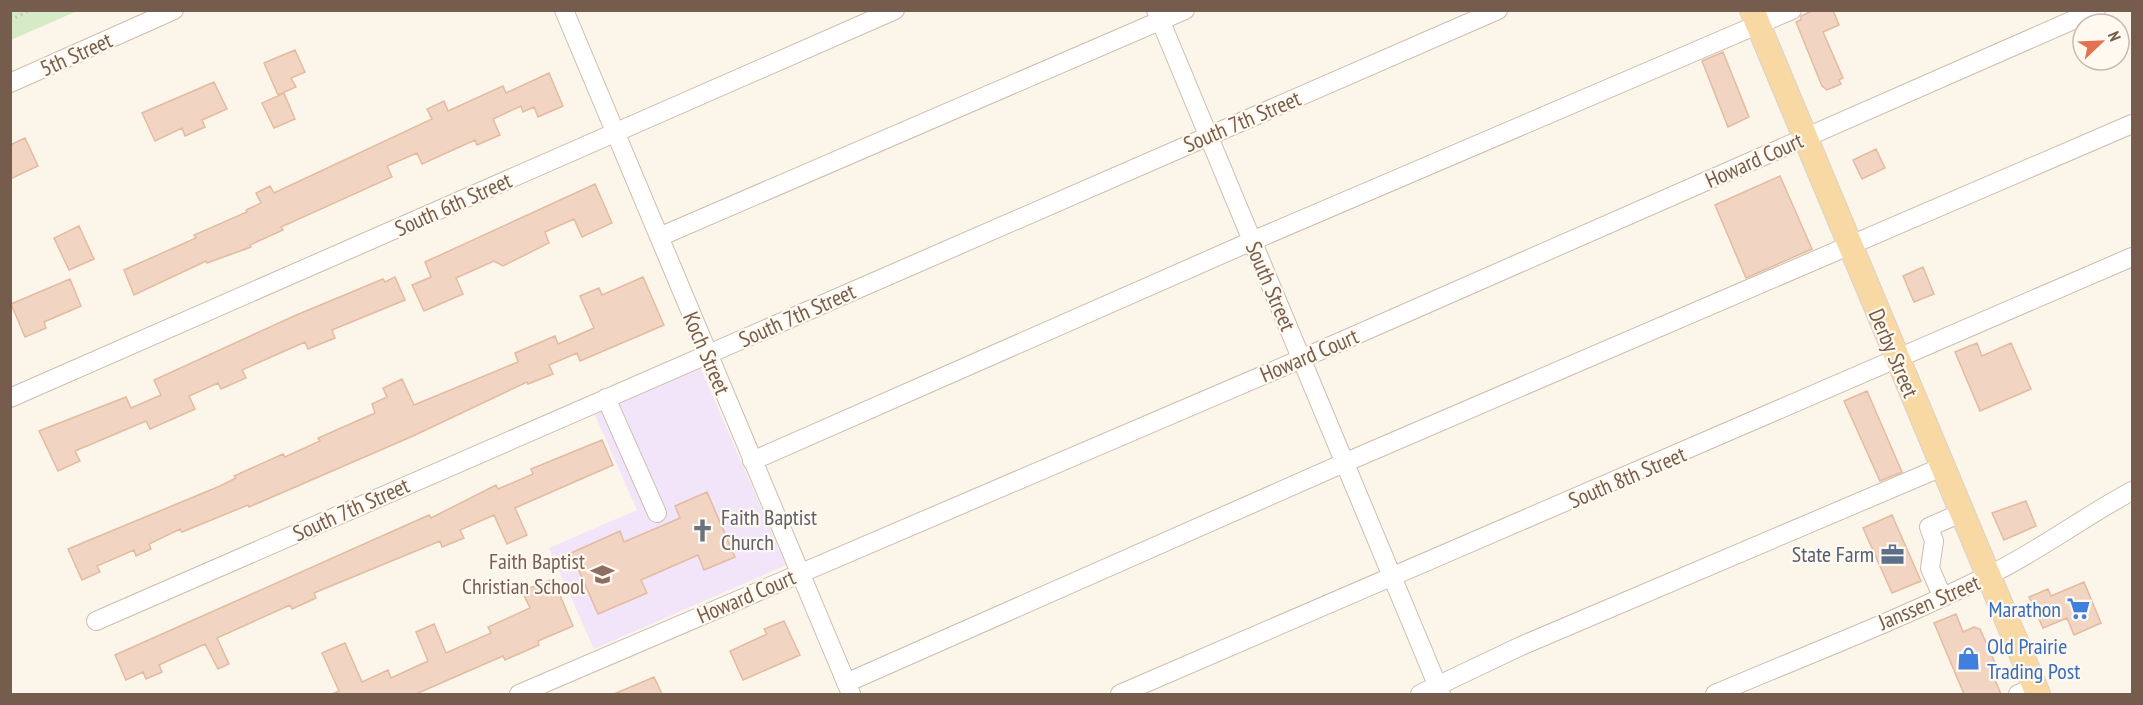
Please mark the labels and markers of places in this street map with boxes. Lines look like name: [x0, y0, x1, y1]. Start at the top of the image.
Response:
place label: Faith Baptist Church: [721, 503, 817, 556]
church icon: Faith Baptist Church: [690, 517, 716, 543]
place label: State Farm: [1792, 540, 1874, 568]
office icon: State Farm: [1879, 541, 1905, 567]
place label: Faith Baptist Christian School: [462, 547, 586, 600]
school or university icon: Faith Baptist Christian School: [590, 561, 616, 587]
place label: Marathon: [1988, 595, 2061, 623]
supermarket icon: Marathon: [2066, 596, 2092, 622]
place label: Old Prairie Trading Post: [1987, 632, 2080, 685]
shop icon: Old Prairie Trading Post: [1956, 646, 1982, 672]

